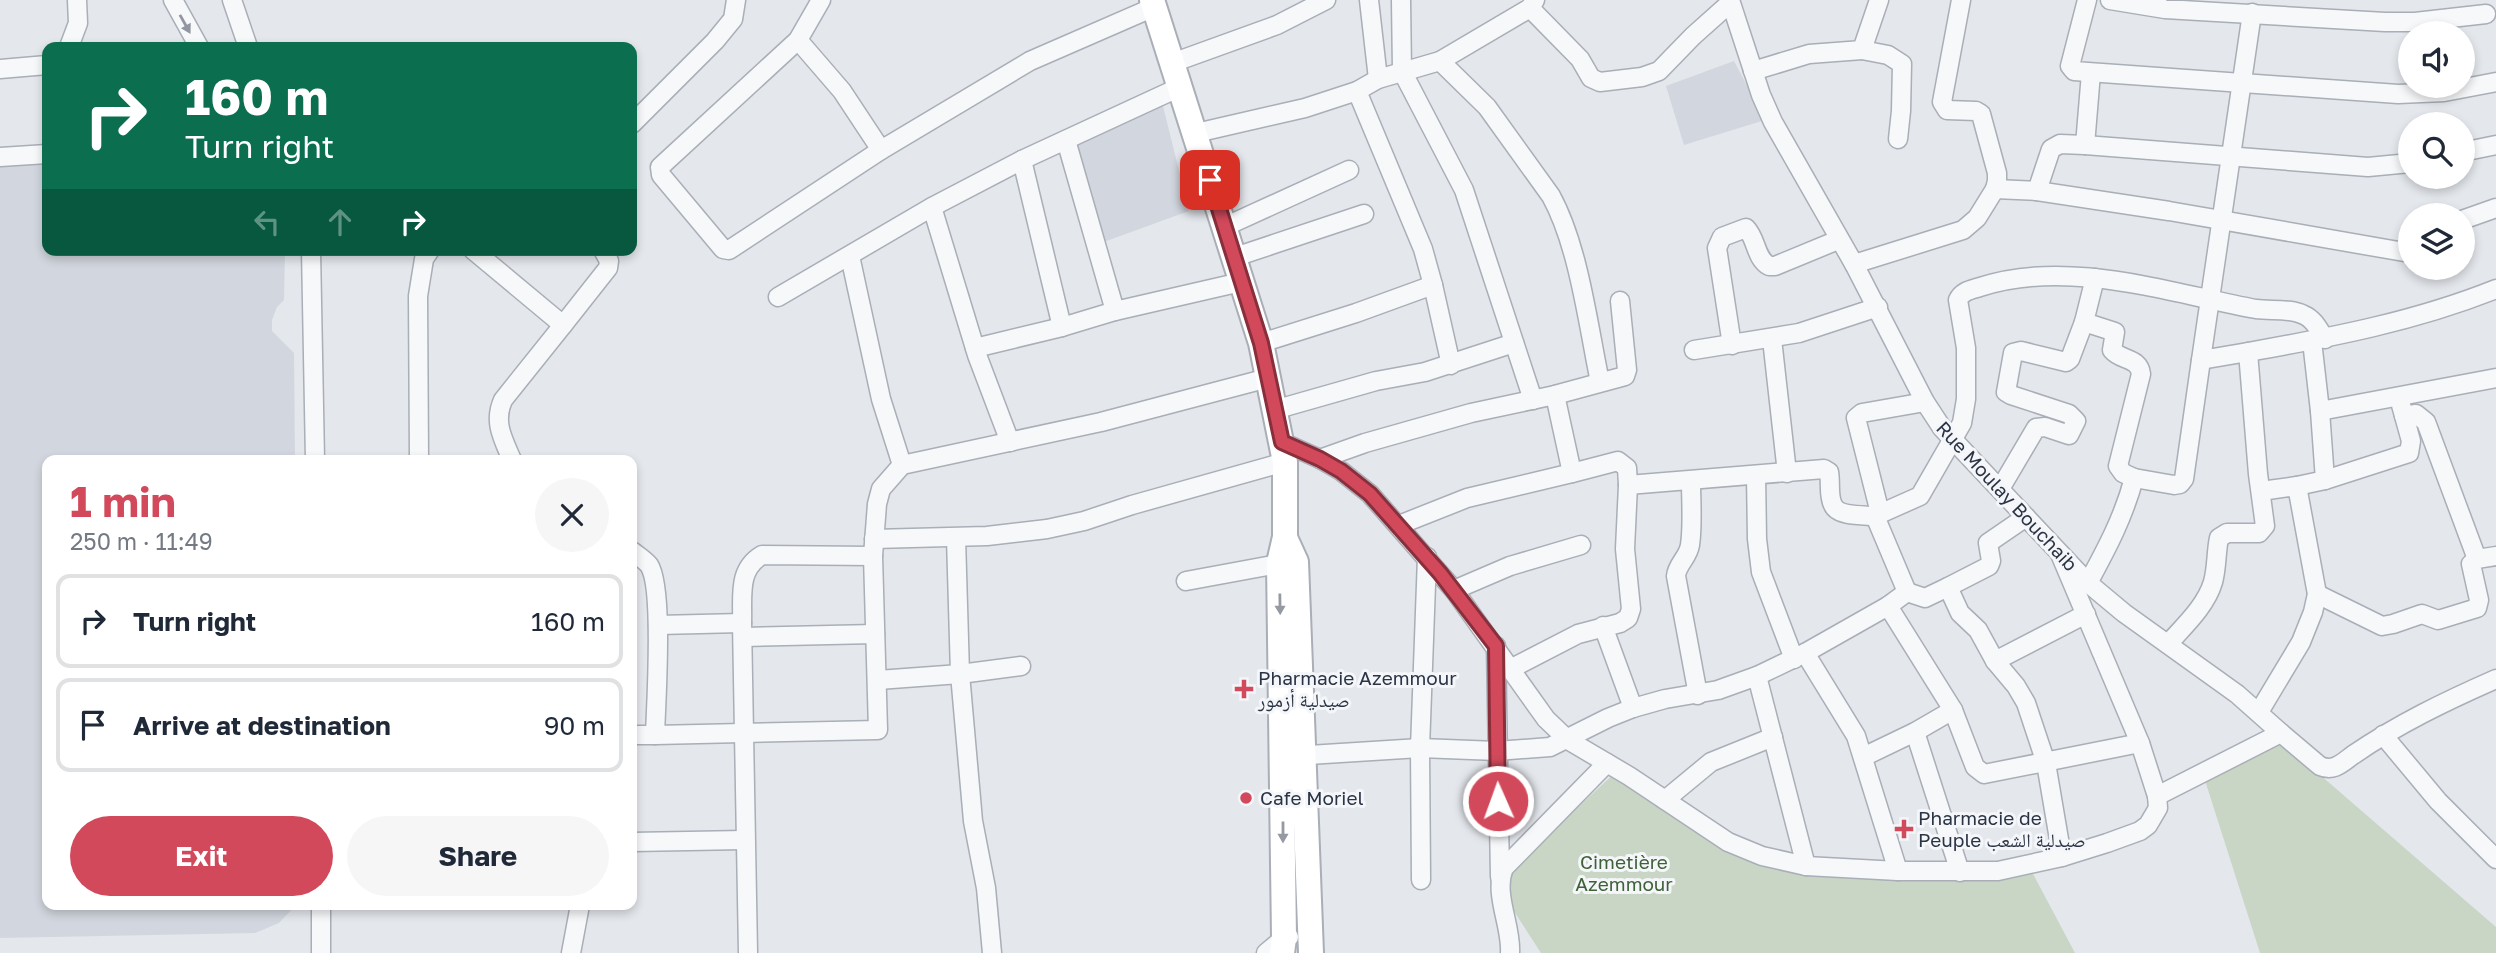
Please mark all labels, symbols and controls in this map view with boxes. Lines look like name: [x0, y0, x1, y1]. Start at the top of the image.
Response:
one-way arrow: [179, 14, 191, 34]
map controls: [2398, 21, 2475, 280]
button: sound: [2398, 21, 2475, 98]
text: 160 m: [185, 67, 328, 126]
icon: right: [70, 70, 161, 161]
button: search: [2398, 112, 2475, 189]
text: Turn right: [185, 127, 334, 165]
pin: [1180, 150, 1240, 210]
icon: arrive: [1191, 161, 1229, 199]
icon: left: [248, 203, 286, 241]
icon: ahead: [321, 203, 359, 241]
icon: right: [394, 203, 432, 241]
button: layers: [2398, 203, 2475, 280]
street label: Rue Moulay Bouchaib: [1932, 416, 2083, 575]
text: 1 min: [70, 476, 176, 526]
button: close: [535, 478, 609, 552]
text: 250 m · 11:49: [70, 527, 213, 555]
one-way arrow: [1274, 593, 1286, 615]
icon: right: [74, 602, 112, 640]
text: Turn right: [133, 606, 256, 637]
text: 160 m: [531, 606, 605, 637]
place label: Pharmacie Azemmour صيدلية أزمور: [1257, 666, 1457, 712]
marker: Pharmacie Azemmour صيدلية أزمور: [1236, 681, 1252, 697]
icon: arrive: [74, 706, 112, 744]
text: Arrive at destination: [133, 710, 391, 741]
text: 90 m: [544, 710, 605, 741]
position arrow: [1461, 764, 1535, 838]
place label: Cafe Moriel: [1260, 786, 1364, 809]
marker: Cafe Moriel: [1238, 790, 1254, 806]
place label: Pharmacie de Peuple صيدلية الشعب: [1918, 806, 2086, 852]
button: Exit: [70, 816, 333, 896]
button: Share: [347, 816, 609, 896]
one-way arrow: [1277, 821, 1289, 843]
marker: Pharmacie de Peuple صيدلية الشعب: [1896, 821, 1912, 837]
park label: Cimetière Azemmour: [1575, 850, 1673, 895]

